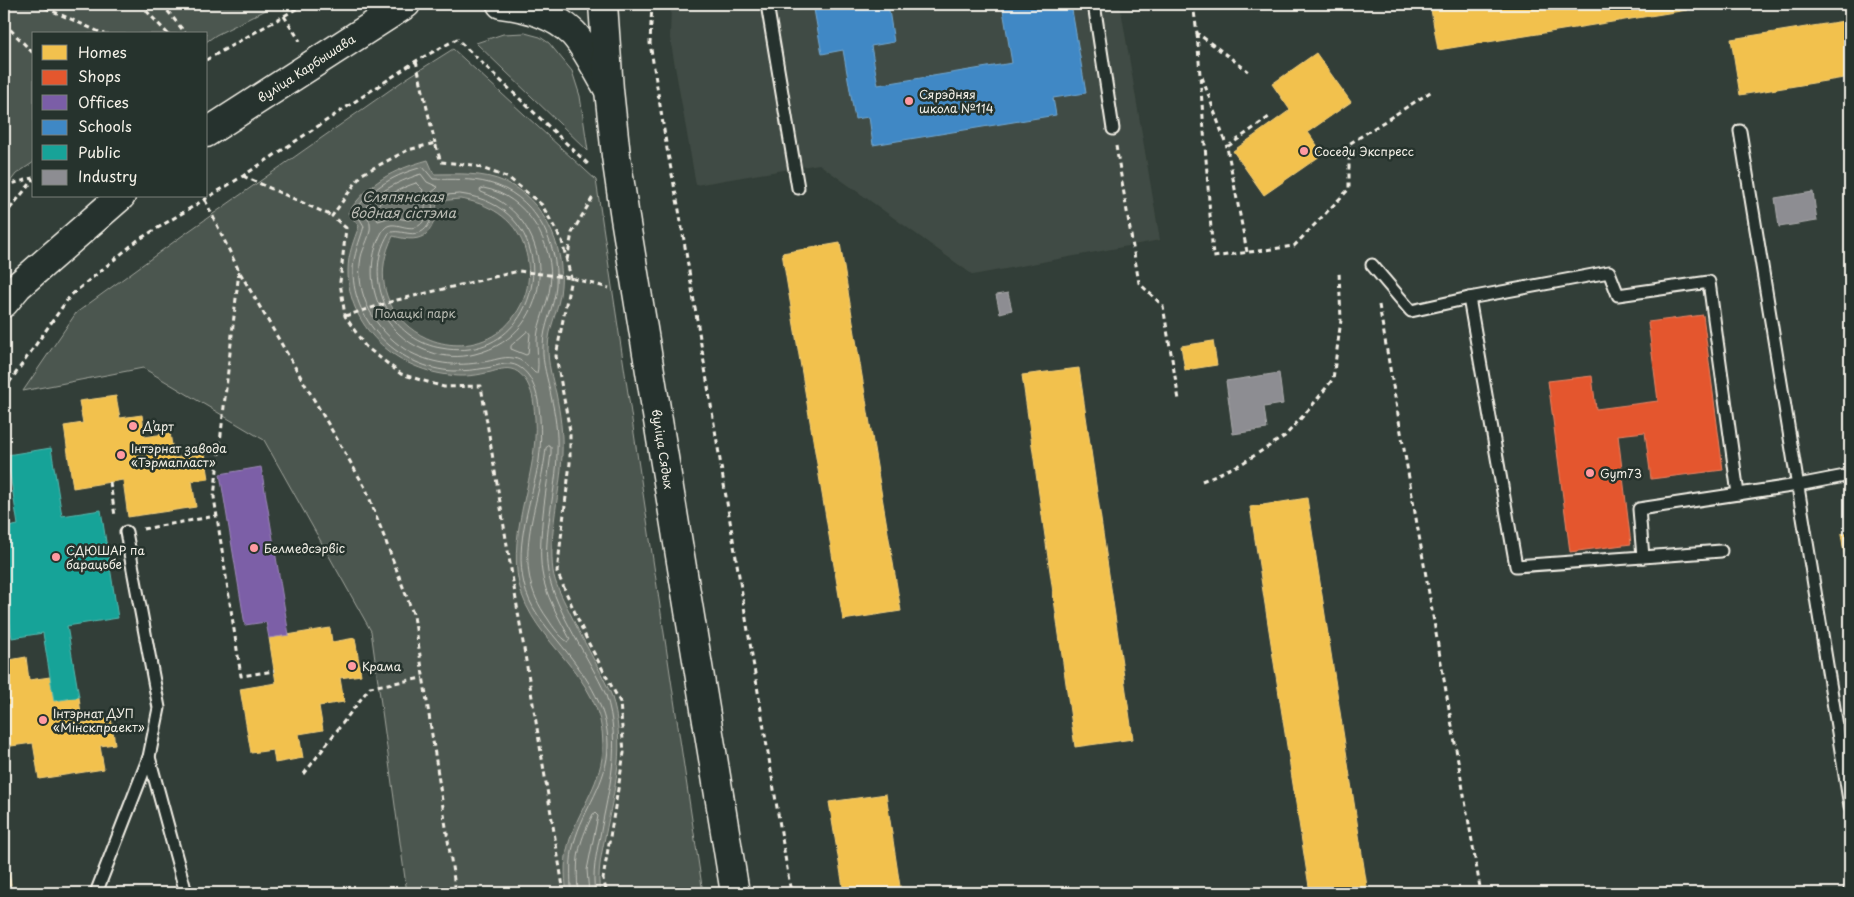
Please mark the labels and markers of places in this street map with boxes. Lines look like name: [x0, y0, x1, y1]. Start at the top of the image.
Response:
place label: Сярэдняя школа №114: [919, 85, 994, 117]
marker: Сярэдняя школа №114: [903, 95, 915, 107]
place label: Соседи Экспресс: [1314, 142, 1414, 160]
marker: Соседи Экспресс: [1298, 145, 1310, 157]
place label: Дʼарт: [142, 417, 174, 435]
marker: Дʼарт: [127, 420, 139, 432]
place label: Інтэрнат завода «Тэрмапласт»: [131, 439, 227, 471]
marker: Інтэрнат завода «Тэрмапласт»: [115, 449, 127, 461]
place label: Gym73: [1600, 464, 1642, 482]
marker: Gym73: [1584, 467, 1596, 479]
place label: Белмедсэрвіс: [264, 539, 345, 557]
place label: СДЮШАР па барацьбе: [66, 541, 145, 573]
marker: Белмедсэрвіс: [248, 542, 260, 554]
marker: СДЮШАР па барацьбе: [50, 551, 62, 563]
place label: Крама: [362, 657, 402, 675]
marker: Крама: [346, 660, 358, 672]
place label: Інтэрнат ДУП «Мінскпраект»: [53, 704, 145, 736]
marker: Інтэрнат ДУП «Мінскпраект»: [37, 714, 49, 726]

